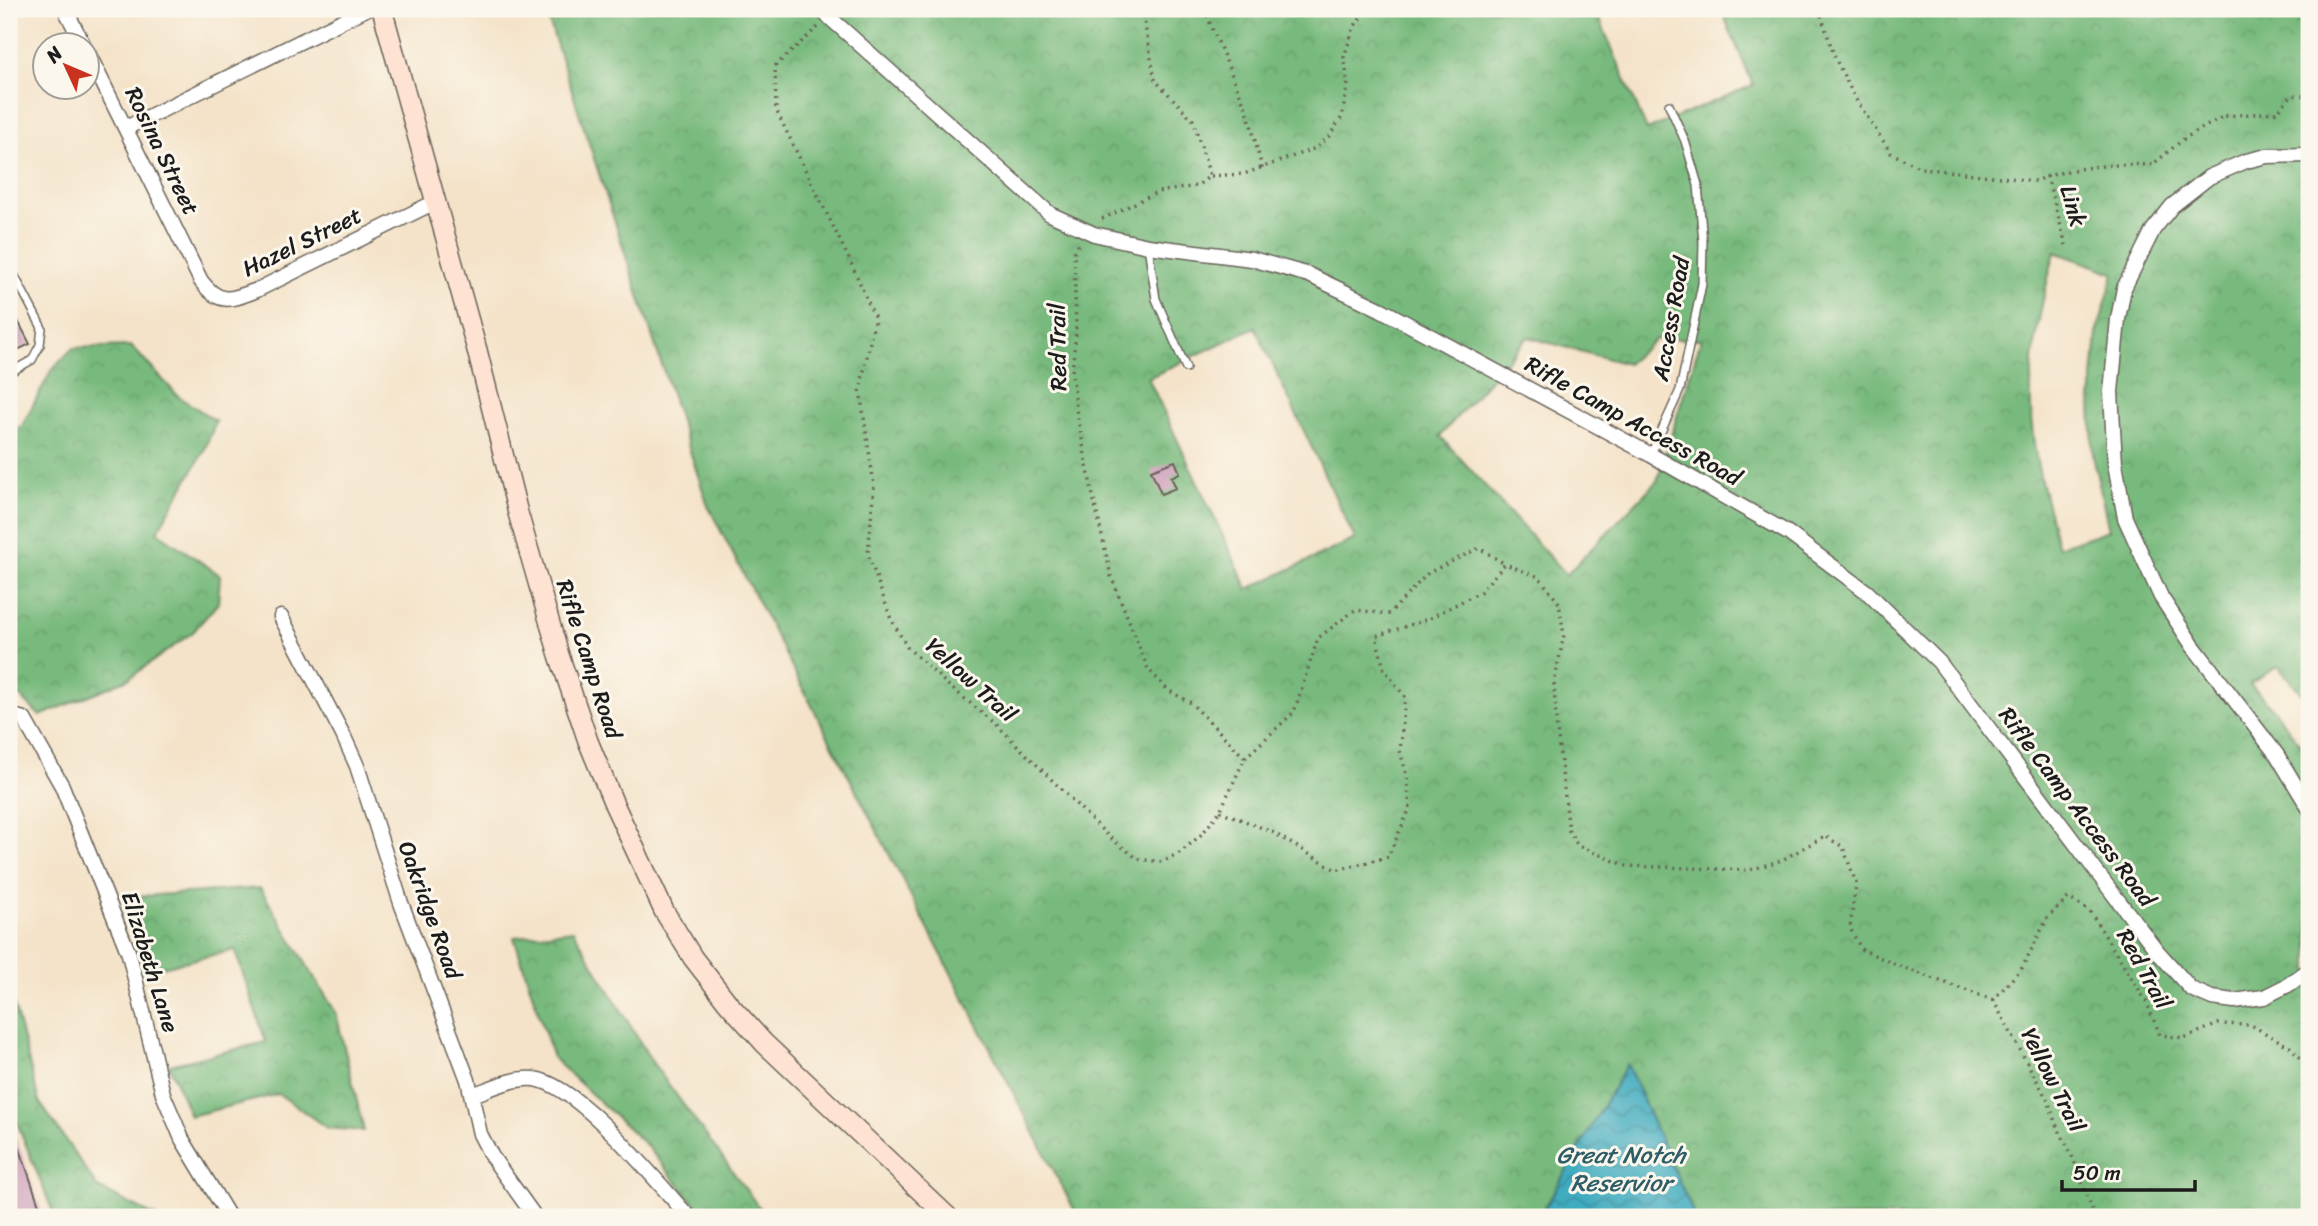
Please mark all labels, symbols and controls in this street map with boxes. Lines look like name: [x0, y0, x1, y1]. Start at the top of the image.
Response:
north arrow: [32, 32, 102, 102]
text: N: [37, 38, 71, 71]
street label: Rosina Street: [113, 79, 211, 223]
street label: Link: [2048, 180, 2098, 232]
street label: Hazel Street: [235, 195, 369, 289]
street label: Access Road: [1640, 252, 1702, 385]
street label: Red Trail: [1037, 302, 1079, 391]
street label: Rifle Camp Access Road: [1517, 344, 1751, 499]
street label: Rifle Camp Road: [544, 574, 635, 746]
street label: Yellow Trail: [915, 627, 1027, 733]
street label: Rifle Camp Access Road: [1988, 698, 2168, 918]
street label: Oakridge Road: [386, 835, 475, 987]
street label: Elizabeth Lane: [109, 886, 191, 1038]
street label: Red Trail: [2105, 921, 2183, 1018]
street label: Yellow Trail: [2009, 1020, 2097, 1140]
water label: Great Notch Reservior: [1557, 1134, 1688, 1204]
scale bar: [2062, 1149, 2196, 1193]
text: 50 m: [2073, 1154, 2121, 1192]

